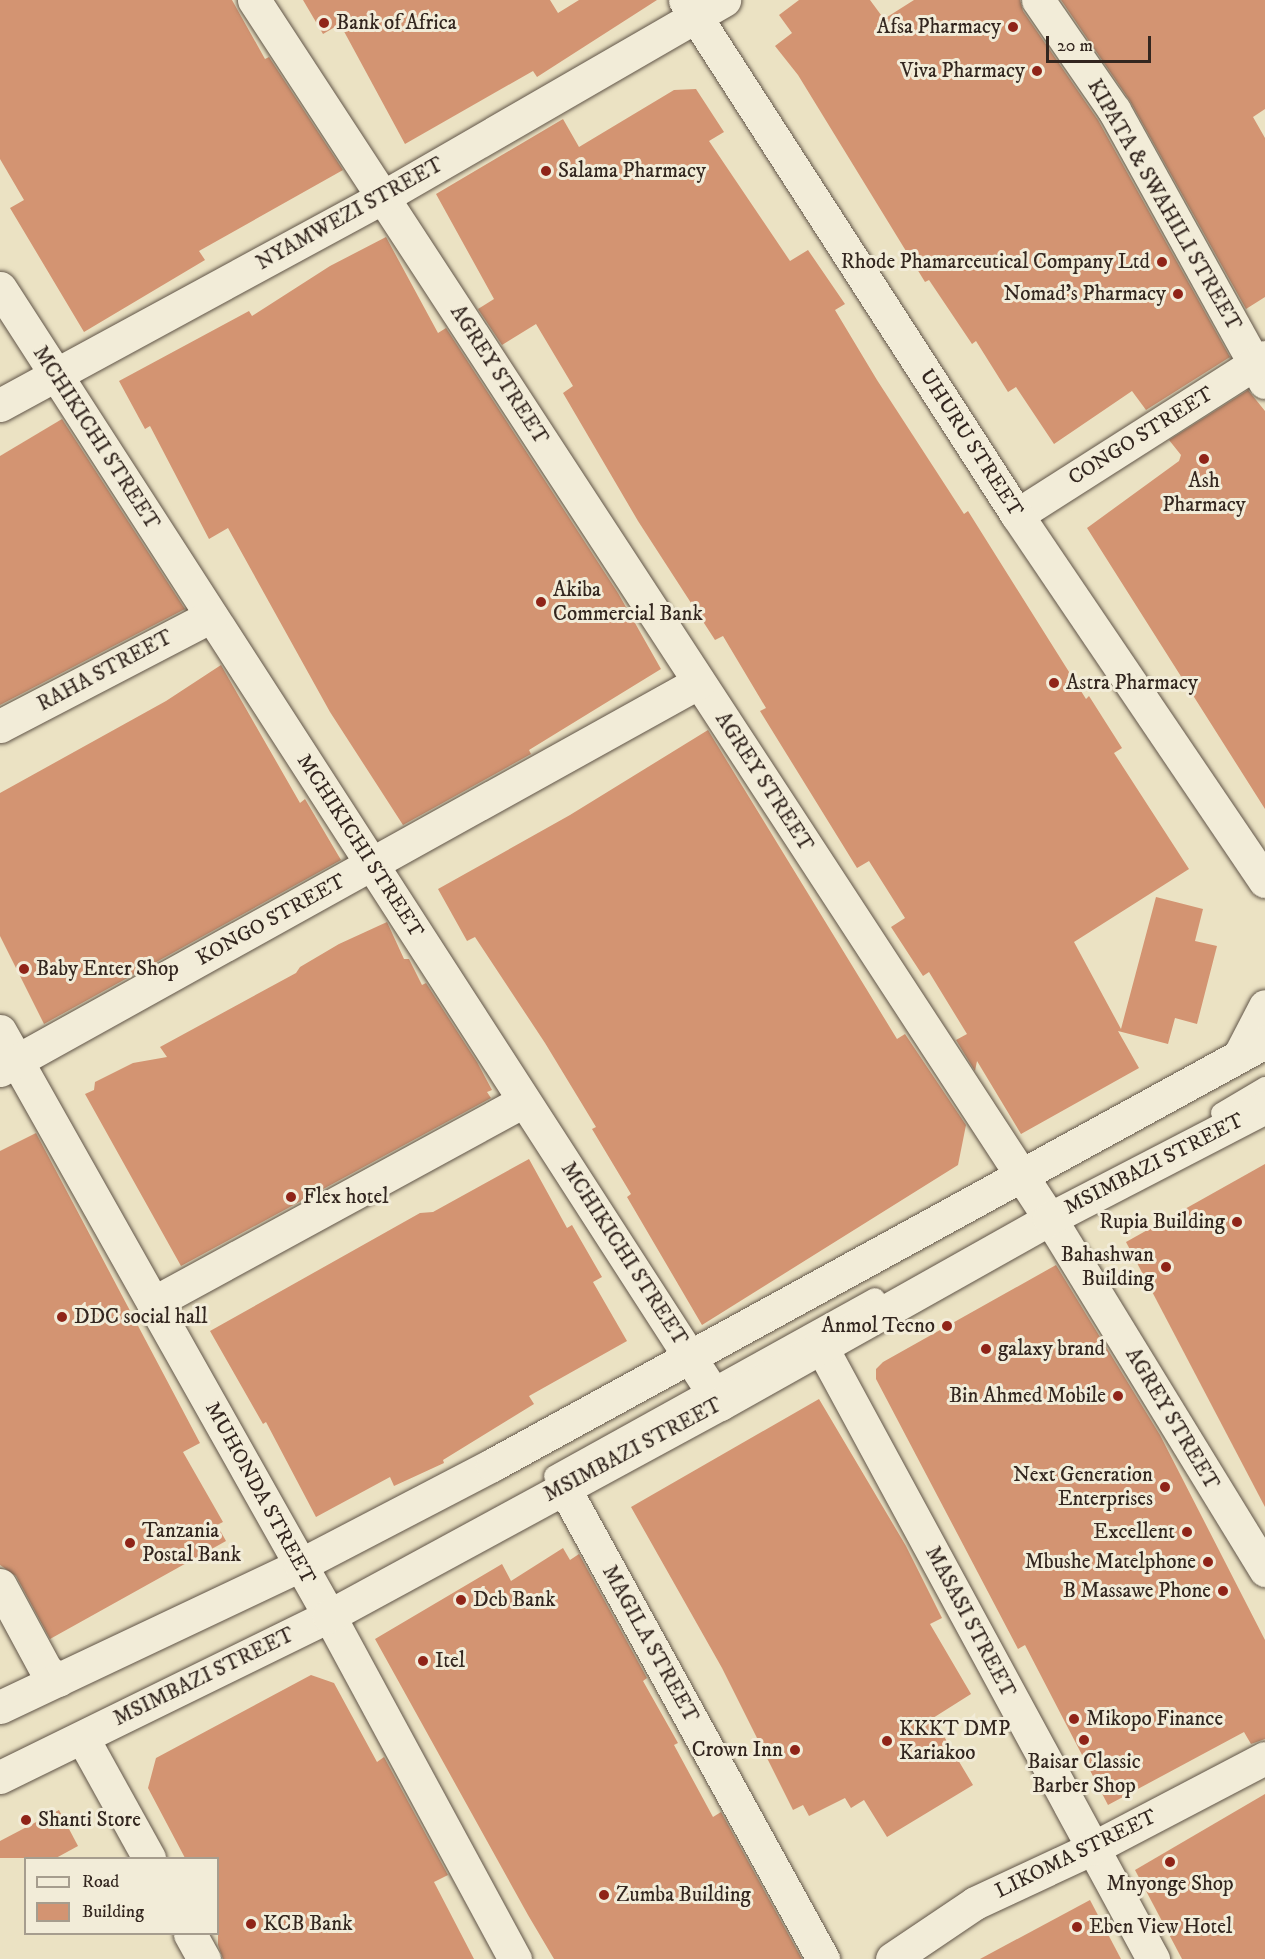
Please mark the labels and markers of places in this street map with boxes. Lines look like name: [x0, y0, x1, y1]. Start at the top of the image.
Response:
place label: Bank of Africa: [336, 10, 457, 36]
place label: Afsa Pharmacy: [877, 14, 1001, 40]
marker: Bank of Africa: [317, 16, 331, 30]
marker: Afsa Pharmacy: [1006, 20, 1020, 34]
place label: Viva Pharmacy: [900, 58, 1025, 84]
marker: Viva Pharmacy: [1030, 64, 1044, 78]
place label: Salama Pharmacy: [558, 158, 706, 184]
marker: Salama Pharmacy: [539, 164, 553, 178]
place label: Rhode Phamarceutical Company Ltd: [841, 249, 1150, 275]
marker: Rhode Phamarceutical Company Ltd: [1155, 255, 1169, 269]
place label: Nomad's Pharmacy: [1004, 281, 1166, 307]
marker: Nomad's Pharmacy: [1171, 287, 1185, 301]
marker: Ash Pharmacy: [1197, 452, 1211, 466]
place label: Ash Pharmacy: [1162, 468, 1246, 518]
place label: Akiba Commercial Bank: [553, 577, 703, 627]
marker: Akiba Commercial Bank: [534, 595, 548, 609]
place label: Astra Pharmacy: [1066, 670, 1198, 696]
marker: Astra Pharmacy: [1047, 676, 1061, 690]
place label: Baby Enter Shop: [36, 956, 179, 982]
marker: Baby Enter Shop: [17, 962, 31, 976]
place label: Flex hotel: [303, 1184, 388, 1210]
marker: Flex hotel: [284, 1190, 298, 1204]
place label: Rupia Building: [1099, 1209, 1225, 1235]
marker: Rupia Building: [1230, 1215, 1244, 1229]
place label: Bahashwan Building: [1061, 1242, 1154, 1292]
marker: Bahashwan Building: [1159, 1260, 1173, 1274]
place label: DDC social hall: [74, 1304, 207, 1330]
marker: DDC social hall: [55, 1310, 69, 1324]
place label: Anmol Tecno: [821, 1313, 935, 1339]
marker: Anmol Tecno: [940, 1319, 954, 1333]
place label: galaxy brand: [998, 1336, 1105, 1362]
marker: galaxy brand: [979, 1342, 993, 1356]
place label: Bin Ahmed Mobile: [949, 1383, 1106, 1409]
marker: Bin Ahmed Mobile: [1111, 1389, 1125, 1403]
place label: Next Generation Enterprises: [1013, 1462, 1153, 1512]
marker: Next Generation Enterprises: [1158, 1480, 1172, 1494]
place label: Tanzania Postal Bank: [142, 1518, 241, 1568]
place label: Excellent: [1093, 1519, 1175, 1545]
marker: Excellent: [1180, 1525, 1194, 1539]
marker: Tanzania Postal Bank: [123, 1536, 137, 1550]
place label: Mbushe Matelphone: [1025, 1549, 1196, 1575]
marker: Mbushe Matelphone: [1201, 1555, 1215, 1569]
place label: B Massawe Phone: [1063, 1578, 1211, 1604]
marker: B Massawe Phone: [1216, 1584, 1230, 1598]
place label: Dcb Bank: [473, 1587, 556, 1613]
marker: Dcb Bank: [454, 1593, 468, 1607]
place label: Itel: [435, 1648, 465, 1674]
marker: Itel: [416, 1654, 430, 1668]
place label: Mikopo Finance: [1086, 1706, 1223, 1732]
marker: Mikopo Finance: [1067, 1712, 1081, 1726]
place label: KKKT DMP Kariakoo: [899, 1716, 1010, 1766]
marker: Baisar Classic Barber Shop: [1077, 1733, 1091, 1747]
marker: KKKT DMP Kariakoo: [880, 1734, 894, 1748]
place label: Crown Inn: [692, 1737, 783, 1763]
marker: Crown Inn: [788, 1743, 802, 1757]
place label: Baisar Classic Barber Shop: [1027, 1749, 1141, 1799]
place label: Shanti Store: [38, 1807, 141, 1833]
marker: Shanti Store: [19, 1813, 33, 1827]
marker: Mnyonge Shop: [1163, 1855, 1177, 1869]
place label: Mnyonge Shop: [1106, 1871, 1234, 1897]
place label: Zumba Building: [616, 1882, 751, 1908]
marker: Zumba Building: [597, 1888, 611, 1902]
place label: KCB Bank: [263, 1911, 353, 1937]
place label: Eben View Hotel: [1089, 1914, 1232, 1940]
marker: KCB Bank: [244, 1917, 258, 1931]
marker: Eben View Hotel: [1070, 1920, 1084, 1934]

